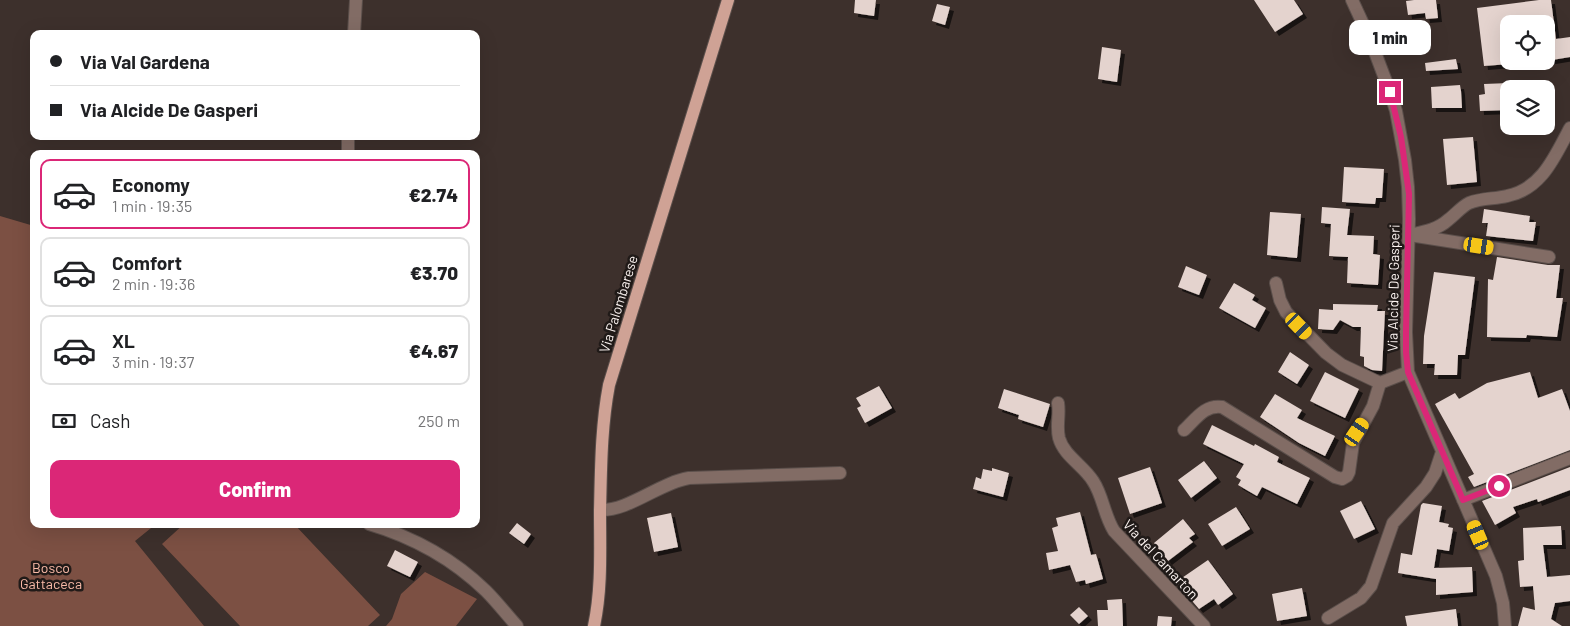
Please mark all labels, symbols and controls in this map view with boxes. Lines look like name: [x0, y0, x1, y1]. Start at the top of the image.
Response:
map controls: [1500, 15, 1555, 135]
button: locate: [1500, 15, 1555, 70]
callout: 1 min: [1349, 19, 1431, 54]
text: 1 min: [1372, 28, 1408, 47]
text: Via Val Gardena: [80, 50, 210, 73]
button: layers: [1500, 80, 1555, 135]
route end: [1379, 81, 1401, 103]
text: Via Alcide De Gasperi: [80, 98, 258, 121]
icon: car: [52, 172, 97, 217]
text: Economy: [112, 173, 190, 196]
text: €2.74: [409, 183, 458, 206]
text: 1 min · 19:35: [112, 196, 192, 215]
street label: Via Alcide De Gasperi: [1383, 224, 1403, 352]
car: [1463, 236, 1494, 256]
icon: car: [52, 250, 97, 295]
text: Comfort: [112, 251, 182, 274]
street label: Via Palombarese: [595, 253, 641, 355]
text: €3.70: [410, 261, 458, 284]
text: 2 min · 19:36: [112, 274, 195, 293]
car: [1283, 310, 1314, 342]
icon: car: [52, 328, 97, 373]
text: XL: [112, 329, 135, 352]
text: €4.67: [409, 339, 458, 362]
text: 3 min · 19:37: [112, 352, 194, 371]
icon: cash: [50, 407, 78, 435]
text: Cash: [90, 409, 131, 432]
text: 250 m: [418, 411, 460, 430]
car: [1342, 415, 1371, 449]
button: Confirm: [50, 460, 460, 518]
route start: [1488, 475, 1510, 497]
street label: Via del Camarton: [1120, 516, 1202, 602]
car: [1465, 518, 1490, 552]
park label: Bosco Gattaceca: [20, 559, 82, 592]

